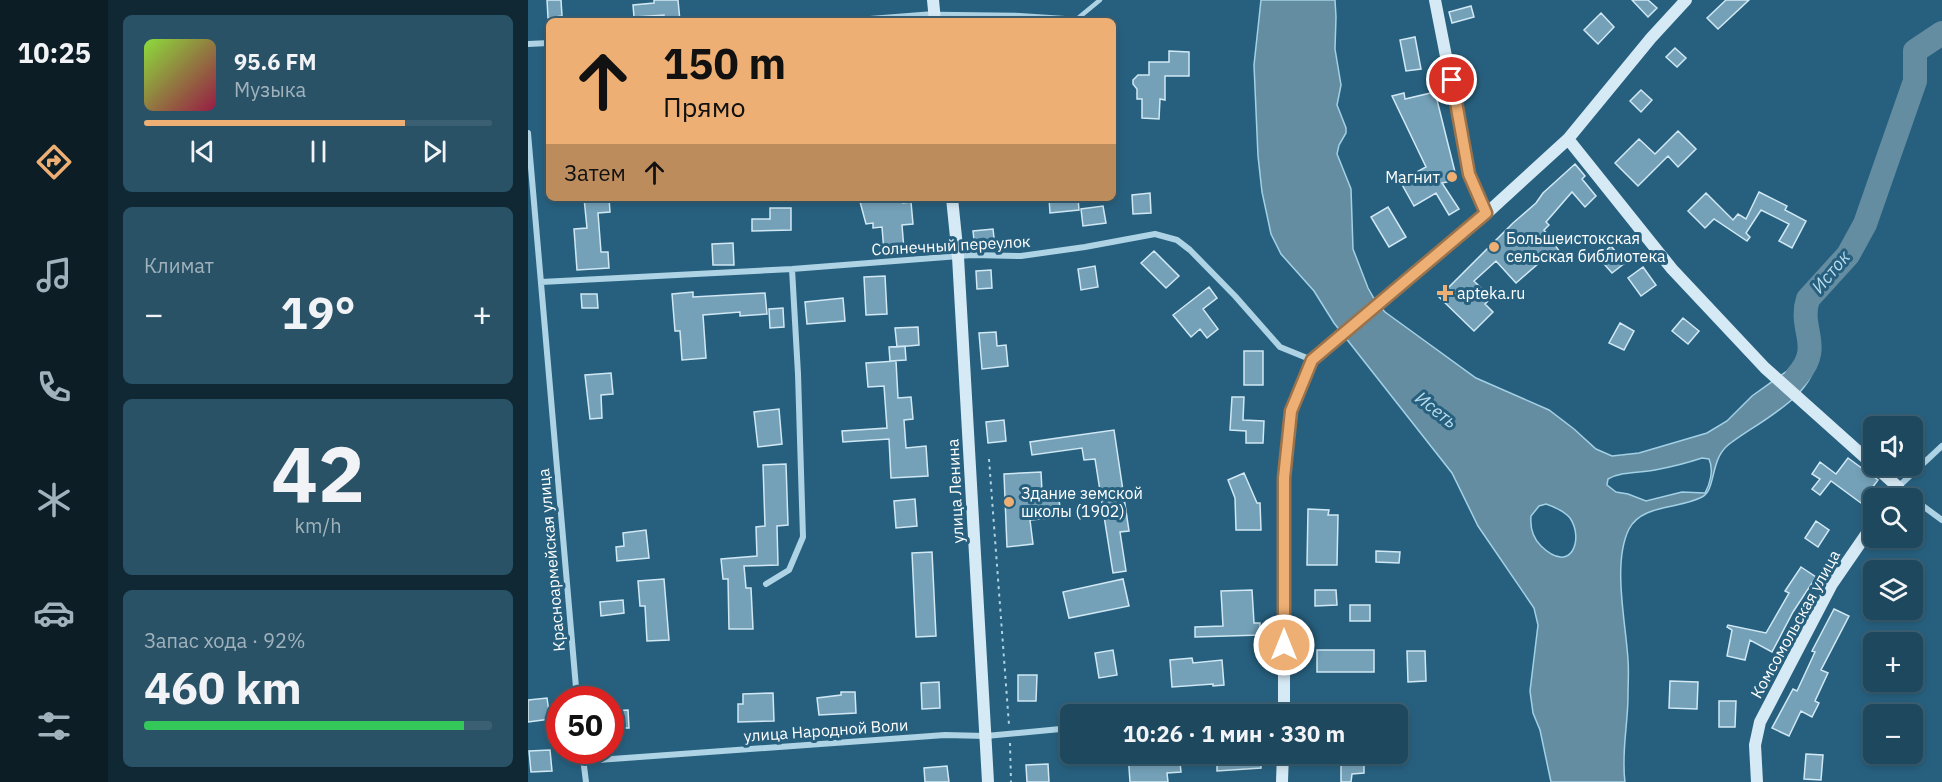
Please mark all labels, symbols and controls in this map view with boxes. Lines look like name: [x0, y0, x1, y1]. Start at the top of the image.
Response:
text: 10:25: [17, 35, 91, 70]
text: 150 m: [663, 36, 786, 91]
icon: ahead: [564, 42, 642, 120]
text: 95.6 FM: [234, 47, 317, 76]
pin: [1426, 54, 1477, 105]
icon: arrive: [1435, 63, 1468, 96]
text: Музыка: [234, 76, 306, 103]
text: Прямо: [663, 89, 746, 124]
icon: previous: [186, 135, 219, 168]
icon: pause: [302, 135, 335, 168]
icon: next: [418, 135, 451, 168]
icon: directions: [33, 141, 75, 183]
icon: ahead: [638, 156, 671, 189]
text: Затем: [564, 158, 626, 187]
place label: Магнит: [1385, 167, 1440, 187]
marker: Магнит: [1445, 170, 1459, 184]
place label: Большеистокская сельская библиотека: [1506, 228, 1666, 266]
street label: Солнечный переулок: [871, 231, 1031, 259]
marker: Большеистокская сельская библиотека: [1487, 240, 1501, 254]
water label: Исток: [1806, 245, 1855, 298]
text: Климат: [144, 252, 214, 279]
icon: music: [33, 254, 75, 296]
text: 19°: [280, 283, 356, 341]
place label: apteka.ru: [1457, 283, 1525, 303]
marker: apteka.ru: [1438, 286, 1452, 300]
text: −: [144, 292, 164, 335]
text: +: [472, 292, 492, 335]
icon: phone: [33, 366, 75, 408]
water label: Исеть: [1411, 386, 1462, 433]
map controls: [1863, 416, 1923, 764]
button: sound: [1863, 416, 1923, 476]
text: 42: [271, 422, 365, 523]
street label: улица Ленина: [942, 438, 968, 544]
street label: Красноармейская улица: [533, 467, 569, 652]
icon: climate: [33, 479, 75, 521]
place label: Здание земской школы (1902): [1021, 483, 1143, 521]
button: search: [1863, 488, 1923, 548]
marker: Здание земской школы (1902): [1002, 495, 1016, 509]
text: km/h: [294, 512, 342, 539]
street label: Комсомольская улица: [1746, 546, 1844, 702]
button: layers: [1863, 560, 1923, 620]
icon: car: [33, 592, 75, 634]
position arrow: [1252, 613, 1316, 677]
text: Запас хода · 92%: [144, 627, 306, 654]
button: +: [1863, 632, 1923, 692]
text: 460 km: [144, 658, 302, 716]
speed limit sign: 50: [546, 686, 624, 764]
button: −: [1863, 704, 1923, 764]
icon: filters: [33, 705, 75, 747]
street label: улица Народной Воли: [743, 714, 909, 746]
text: 10:26 · 1 мин · 330 m: [1123, 719, 1345, 748]

